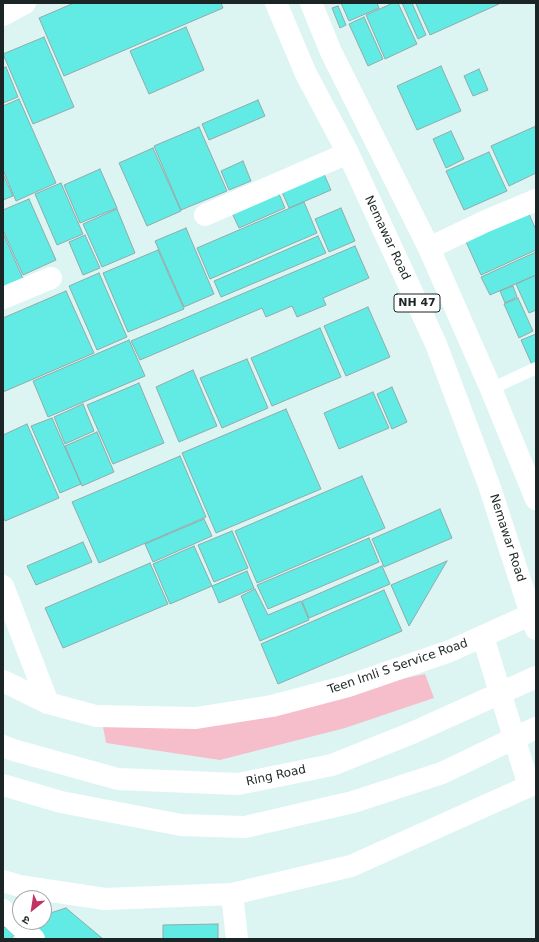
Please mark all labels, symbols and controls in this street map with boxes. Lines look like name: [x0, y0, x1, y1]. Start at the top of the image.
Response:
street label: Nemawar Road: [361, 194, 413, 282]
road number: NH 47: [394, 294, 440, 312]
street label: Nemawar Road: [486, 492, 528, 584]
street label: Teen Imli S Service Road: [326, 636, 470, 698]
street label: Ring Road: [245, 763, 307, 789]
north arrow: [12, 890, 52, 930]
text: उ: [20, 913, 32, 927]

